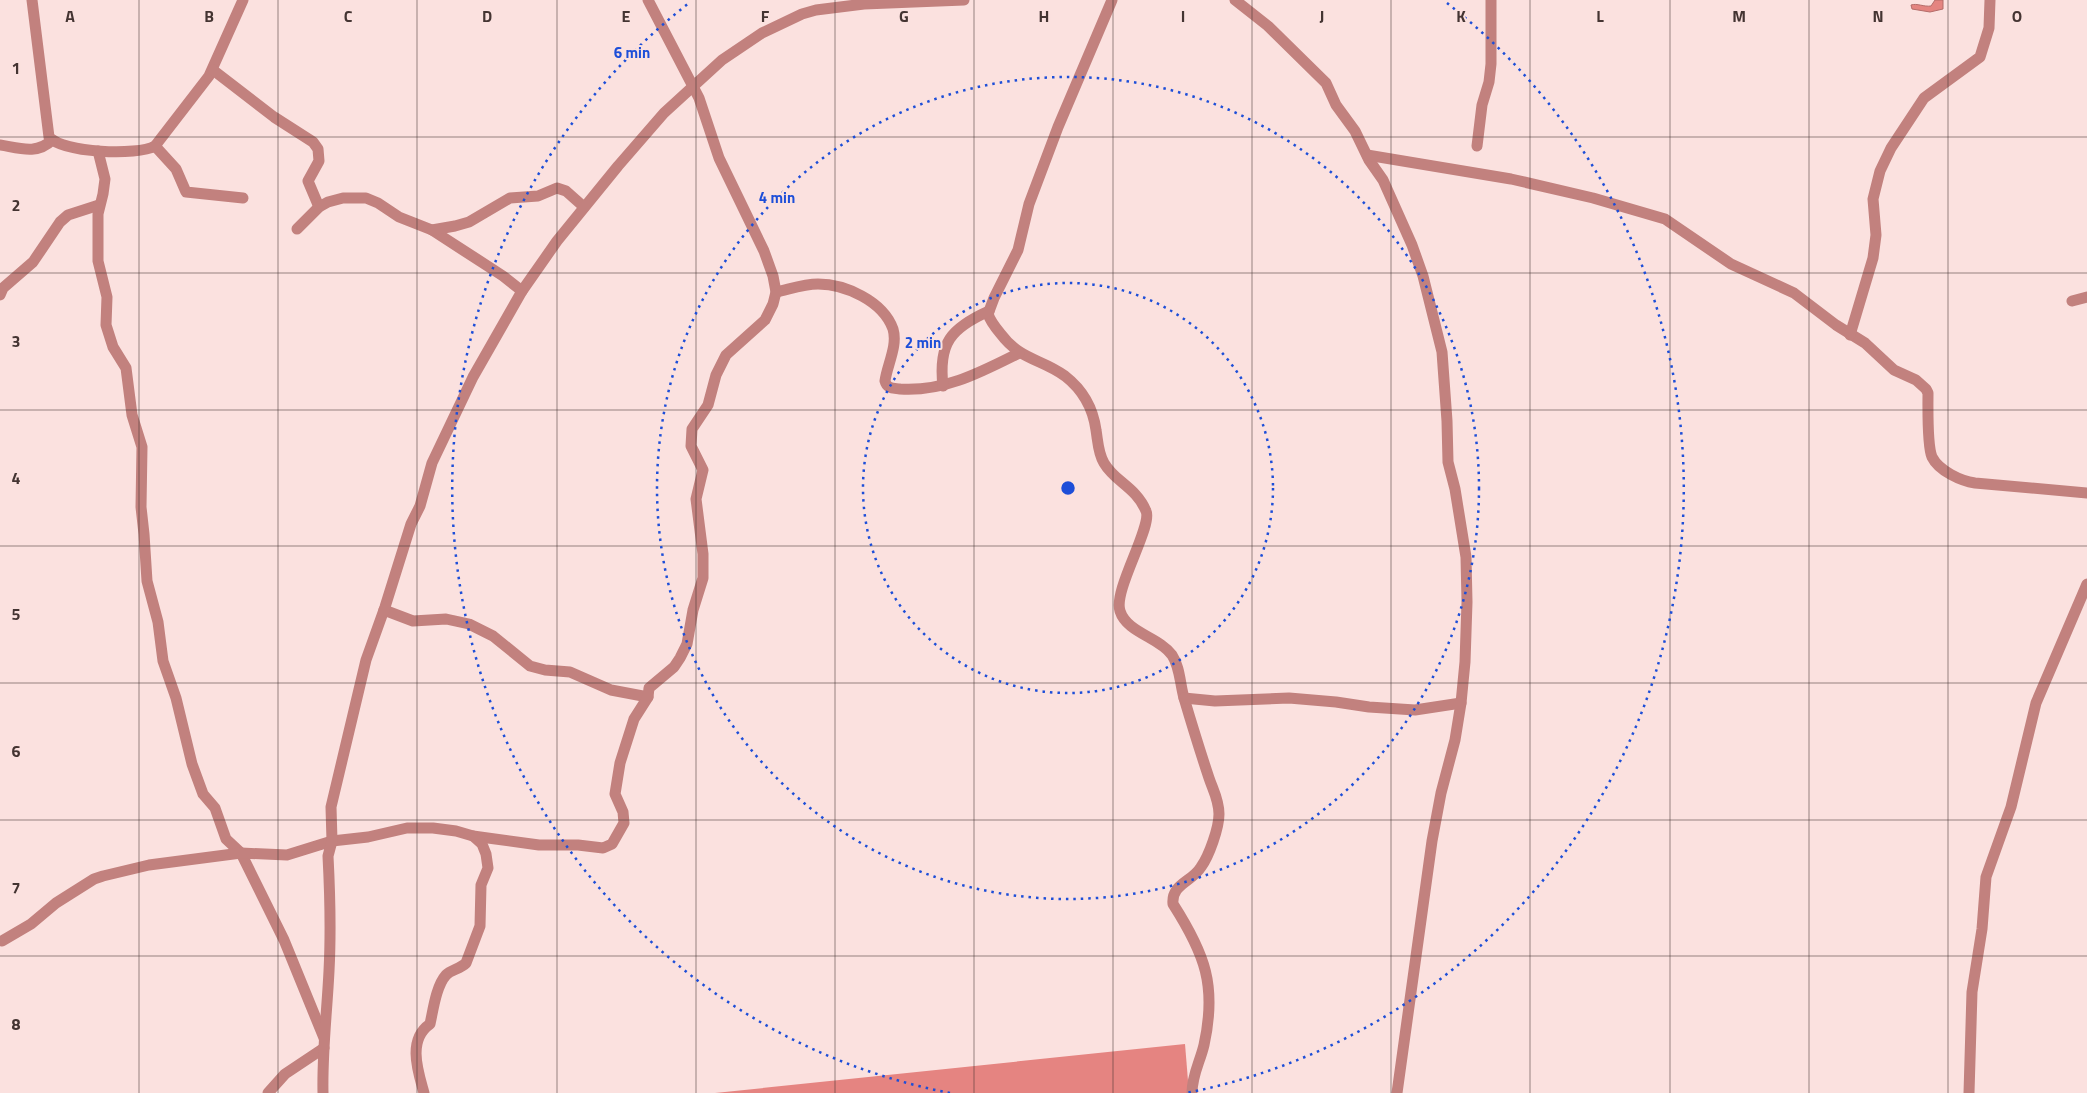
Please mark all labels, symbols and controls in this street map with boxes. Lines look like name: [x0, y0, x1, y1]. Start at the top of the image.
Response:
text: A: [65, 4, 75, 28]
text: B: [204, 4, 214, 28]
text: C: [344, 4, 353, 28]
text: D: [482, 4, 492, 28]
text: E: [622, 4, 631, 28]
text: F: [761, 4, 770, 28]
text: G: [899, 4, 909, 28]
text: H: [1039, 4, 1049, 28]
text: I: [1181, 4, 1185, 28]
text: J: [1320, 4, 1324, 28]
text: K: [1456, 4, 1466, 28]
text: L: [1596, 4, 1604, 28]
text: M: [1732, 4, 1746, 28]
text: N: [1872, 4, 1884, 28]
text: O: [2012, 4, 2022, 28]
text: 6 min: [614, 41, 650, 64]
text: 1: [12, 56, 20, 80]
text: 4 min: [759, 186, 795, 209]
text: 2: [12, 193, 20, 217]
text: 3: [12, 329, 20, 353]
text: 2 min: [905, 331, 941, 354]
text: 4: [12, 466, 21, 490]
centre of rings: [1059, 479, 1077, 497]
text: 5: [12, 602, 21, 626]
text: 6: [12, 739, 21, 763]
text: 7: [12, 876, 20, 900]
text: 8: [12, 1012, 21, 1036]

